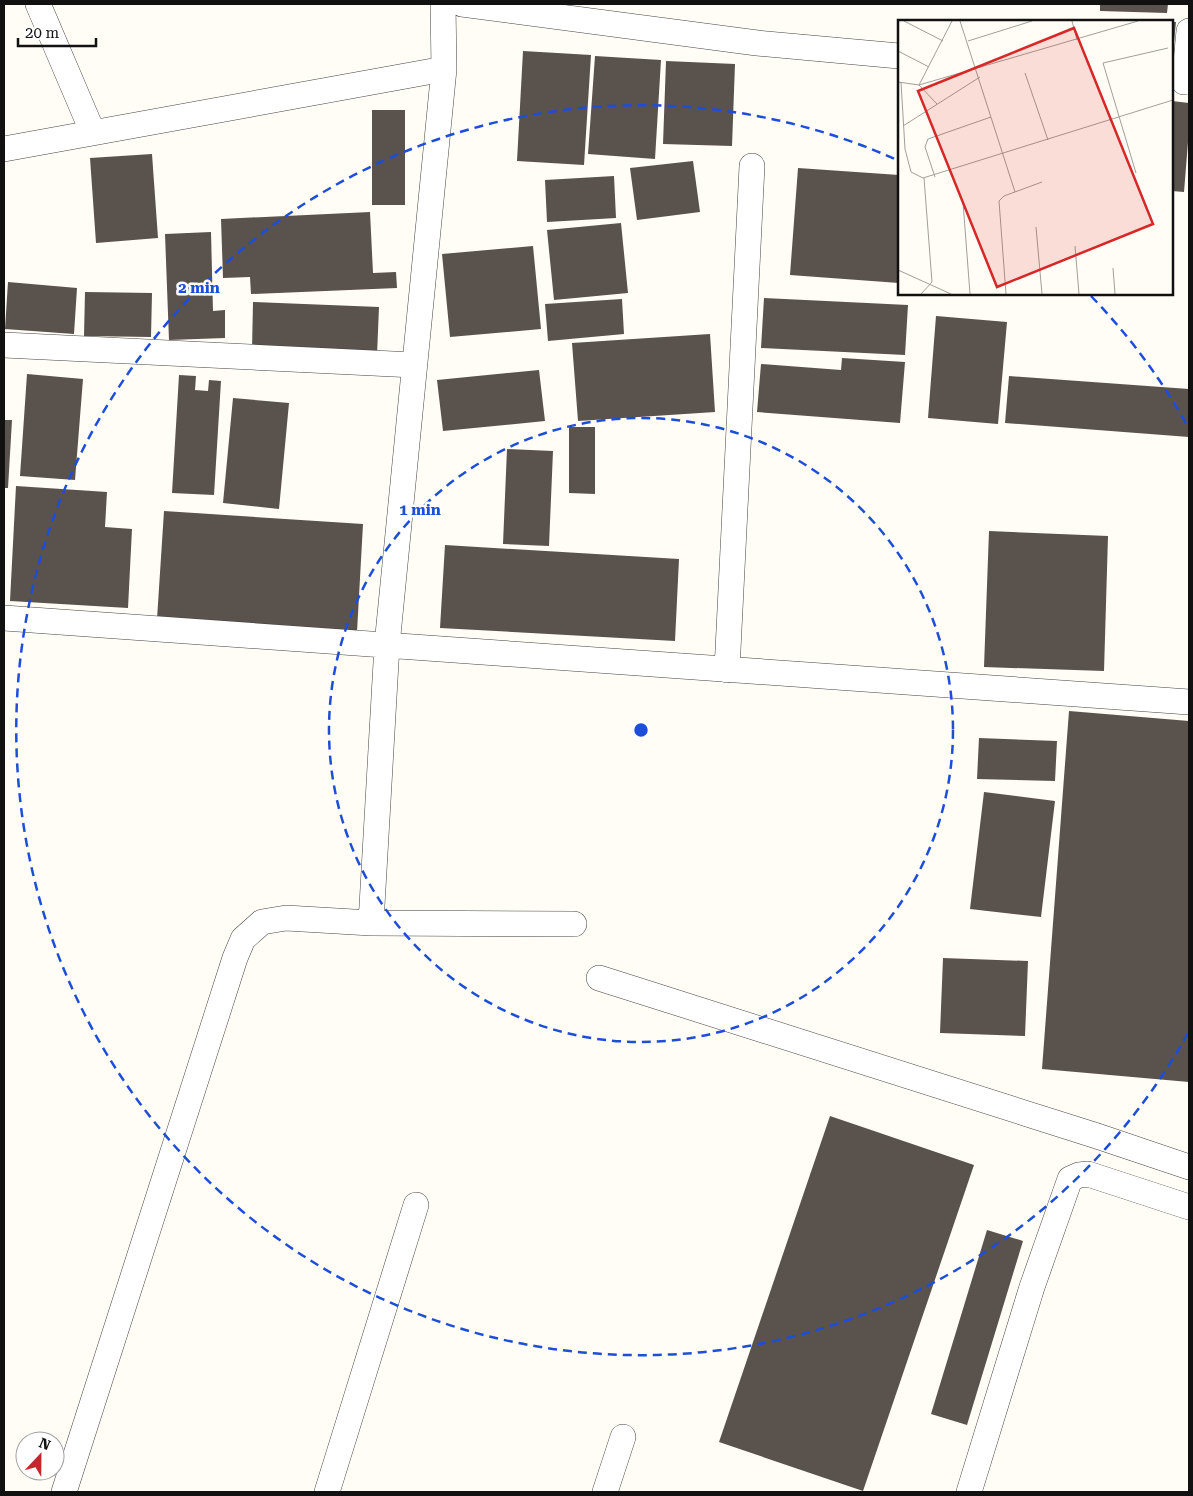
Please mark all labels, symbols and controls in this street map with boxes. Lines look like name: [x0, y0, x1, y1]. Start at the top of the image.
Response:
scale bar: [18, 15, 95, 47]
inset map: [898, 20, 1173, 295]
text: 20 m: [25, 24, 60, 42]
text: 2 min: [178, 279, 220, 297]
text: 1 min: [399, 501, 441, 519]
centre of rings: [632, 721, 650, 739]
north arrow: [15, 1431, 65, 1481]
text: N: [37, 1435, 53, 1453]

